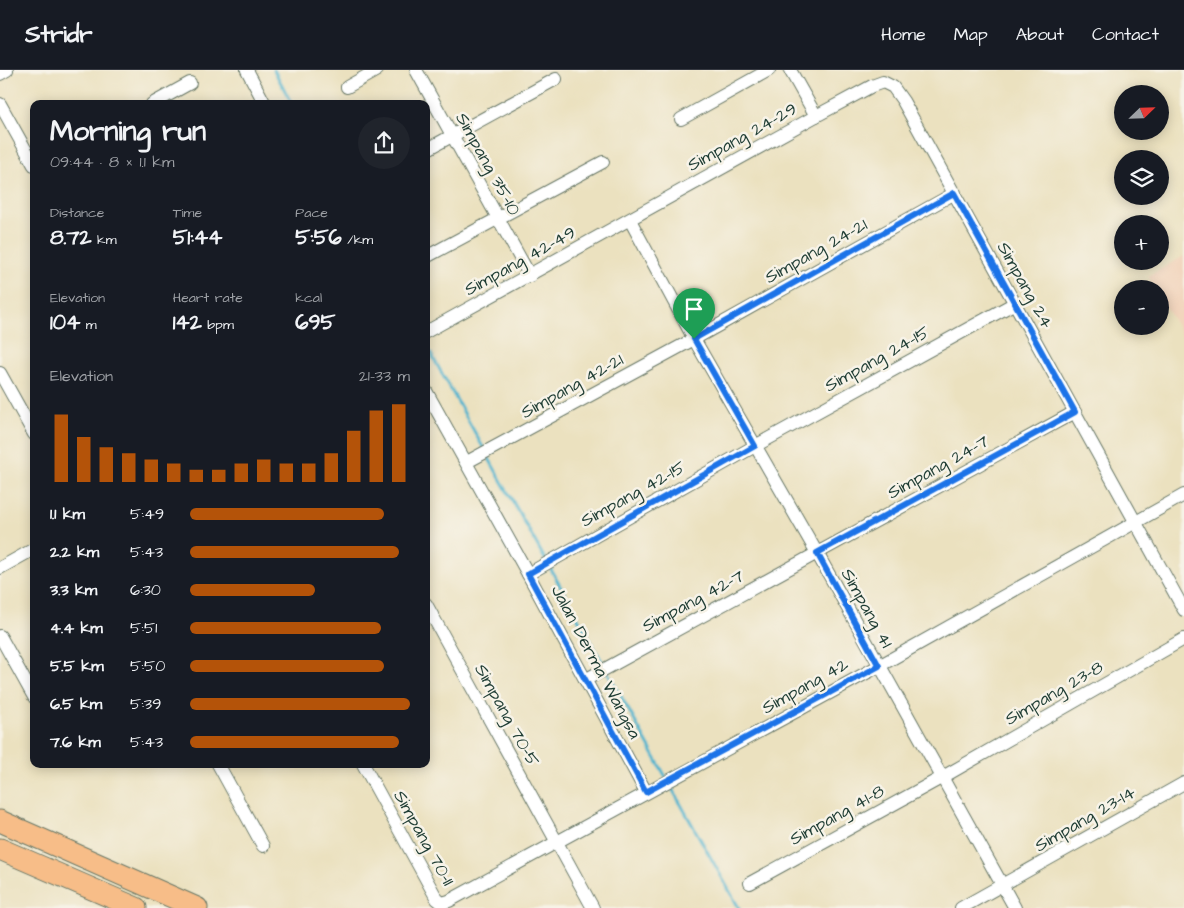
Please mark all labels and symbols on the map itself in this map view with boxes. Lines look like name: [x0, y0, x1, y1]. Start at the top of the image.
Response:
north arrow: [1114, 85, 1169, 140]
street label: Simpang 24-29: [683, 97, 802, 178]
street label: Simpang 35-10: [449, 108, 527, 220]
street label: Simpang 24-21: [760, 213, 872, 290]
street label: Simpang 42-49: [460, 220, 581, 303]
street label: Simpang 24: [990, 237, 1059, 333]
pin: [673, 288, 715, 339]
street label: Simpang 24-15: [820, 320, 935, 399]
street label: Simpang 42-21: [516, 348, 628, 425]
street label: Simpang 24-7: [883, 429, 994, 506]
street label: Simpang 42-15: [576, 455, 691, 534]
street label: Simpang 42-7: [638, 564, 749, 639]
street label: Simpang 41: [834, 564, 899, 653]
street label: Jalan Derma Wangsa: [544, 581, 647, 744]
street label: Simpang 42: [757, 652, 854, 721]
street label: Simpang 23-8: [1000, 655, 1109, 732]
street label: Simpang 70-5: [468, 659, 546, 772]
street label: Simpang 41-8: [785, 779, 890, 852]
street label: Simpang 23-14: [1030, 780, 1140, 859]
street label: Simpang 70-11: [387, 786, 461, 891]

